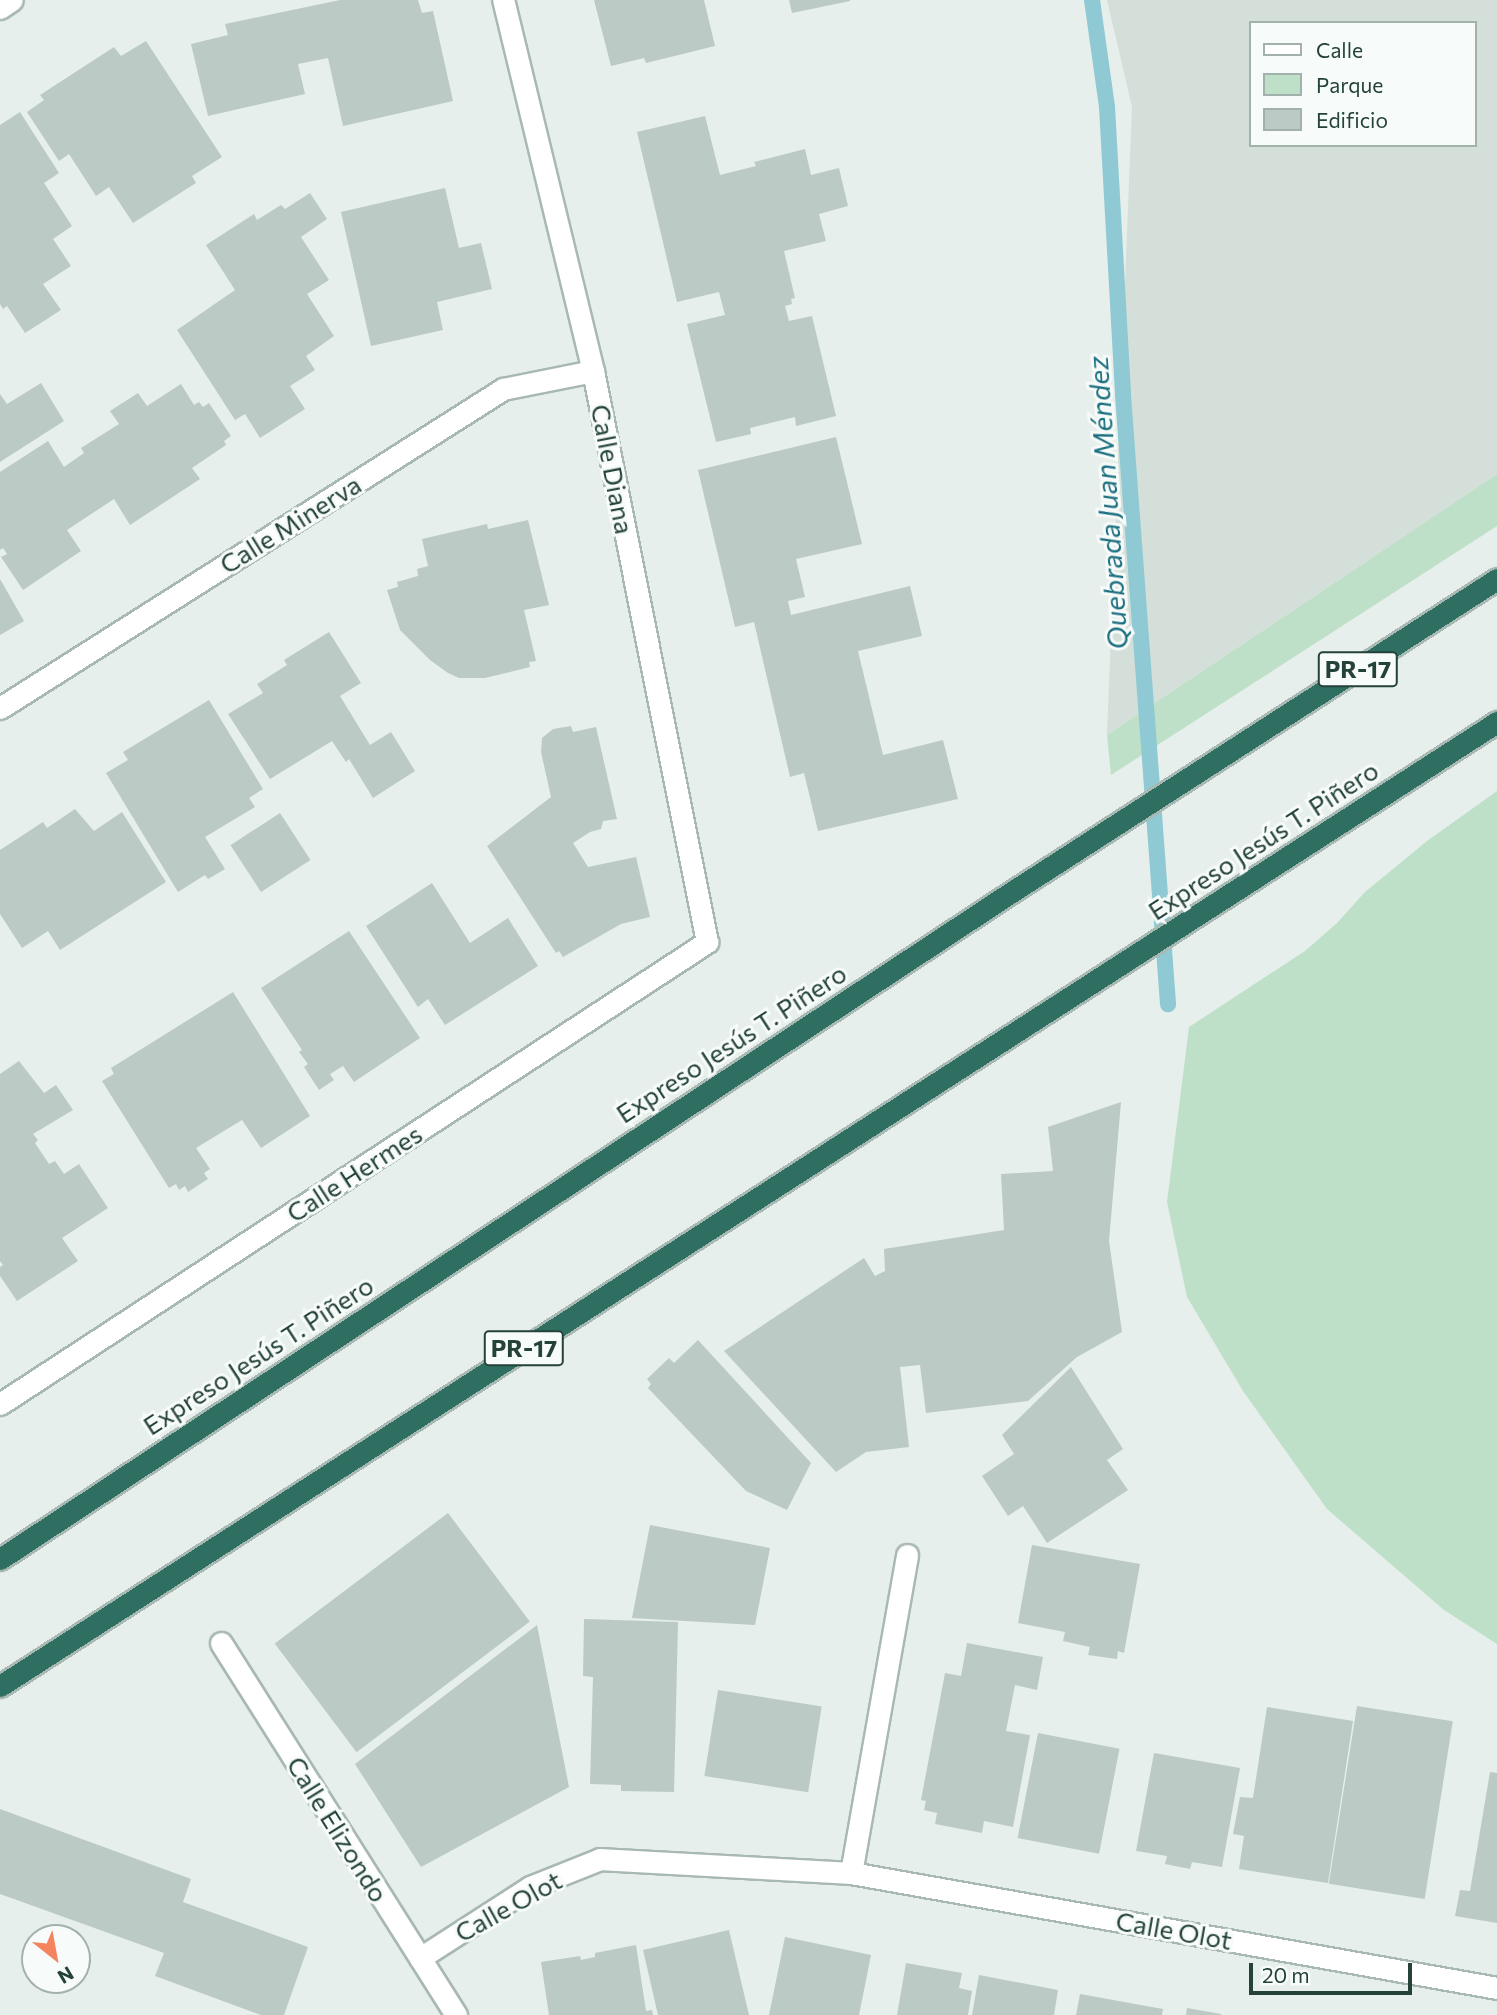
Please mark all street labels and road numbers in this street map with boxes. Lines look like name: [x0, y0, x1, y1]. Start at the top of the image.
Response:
street label: Calle Diana: [585, 402, 641, 536]
street label: Calle Minerva: [214, 468, 366, 580]
road number: PR-17: [1318, 648, 1398, 690]
street label: Expreso Jesús T. Piñero: [1142, 754, 1384, 926]
street label: Expreso Jesús T. Piñero: [610, 957, 852, 1129]
street label: Calle Hermes: [280, 1118, 428, 1228]
street label: Expreso Jesús T. Piñero: [137, 1269, 379, 1441]
road number: PR-17: [484, 1328, 564, 1368]
street label: Calle Elizondo: [281, 1750, 395, 1908]
street label: Calle Olot: [449, 1864, 567, 1948]
street label: Calle Olot: [1114, 1904, 1234, 1956]

